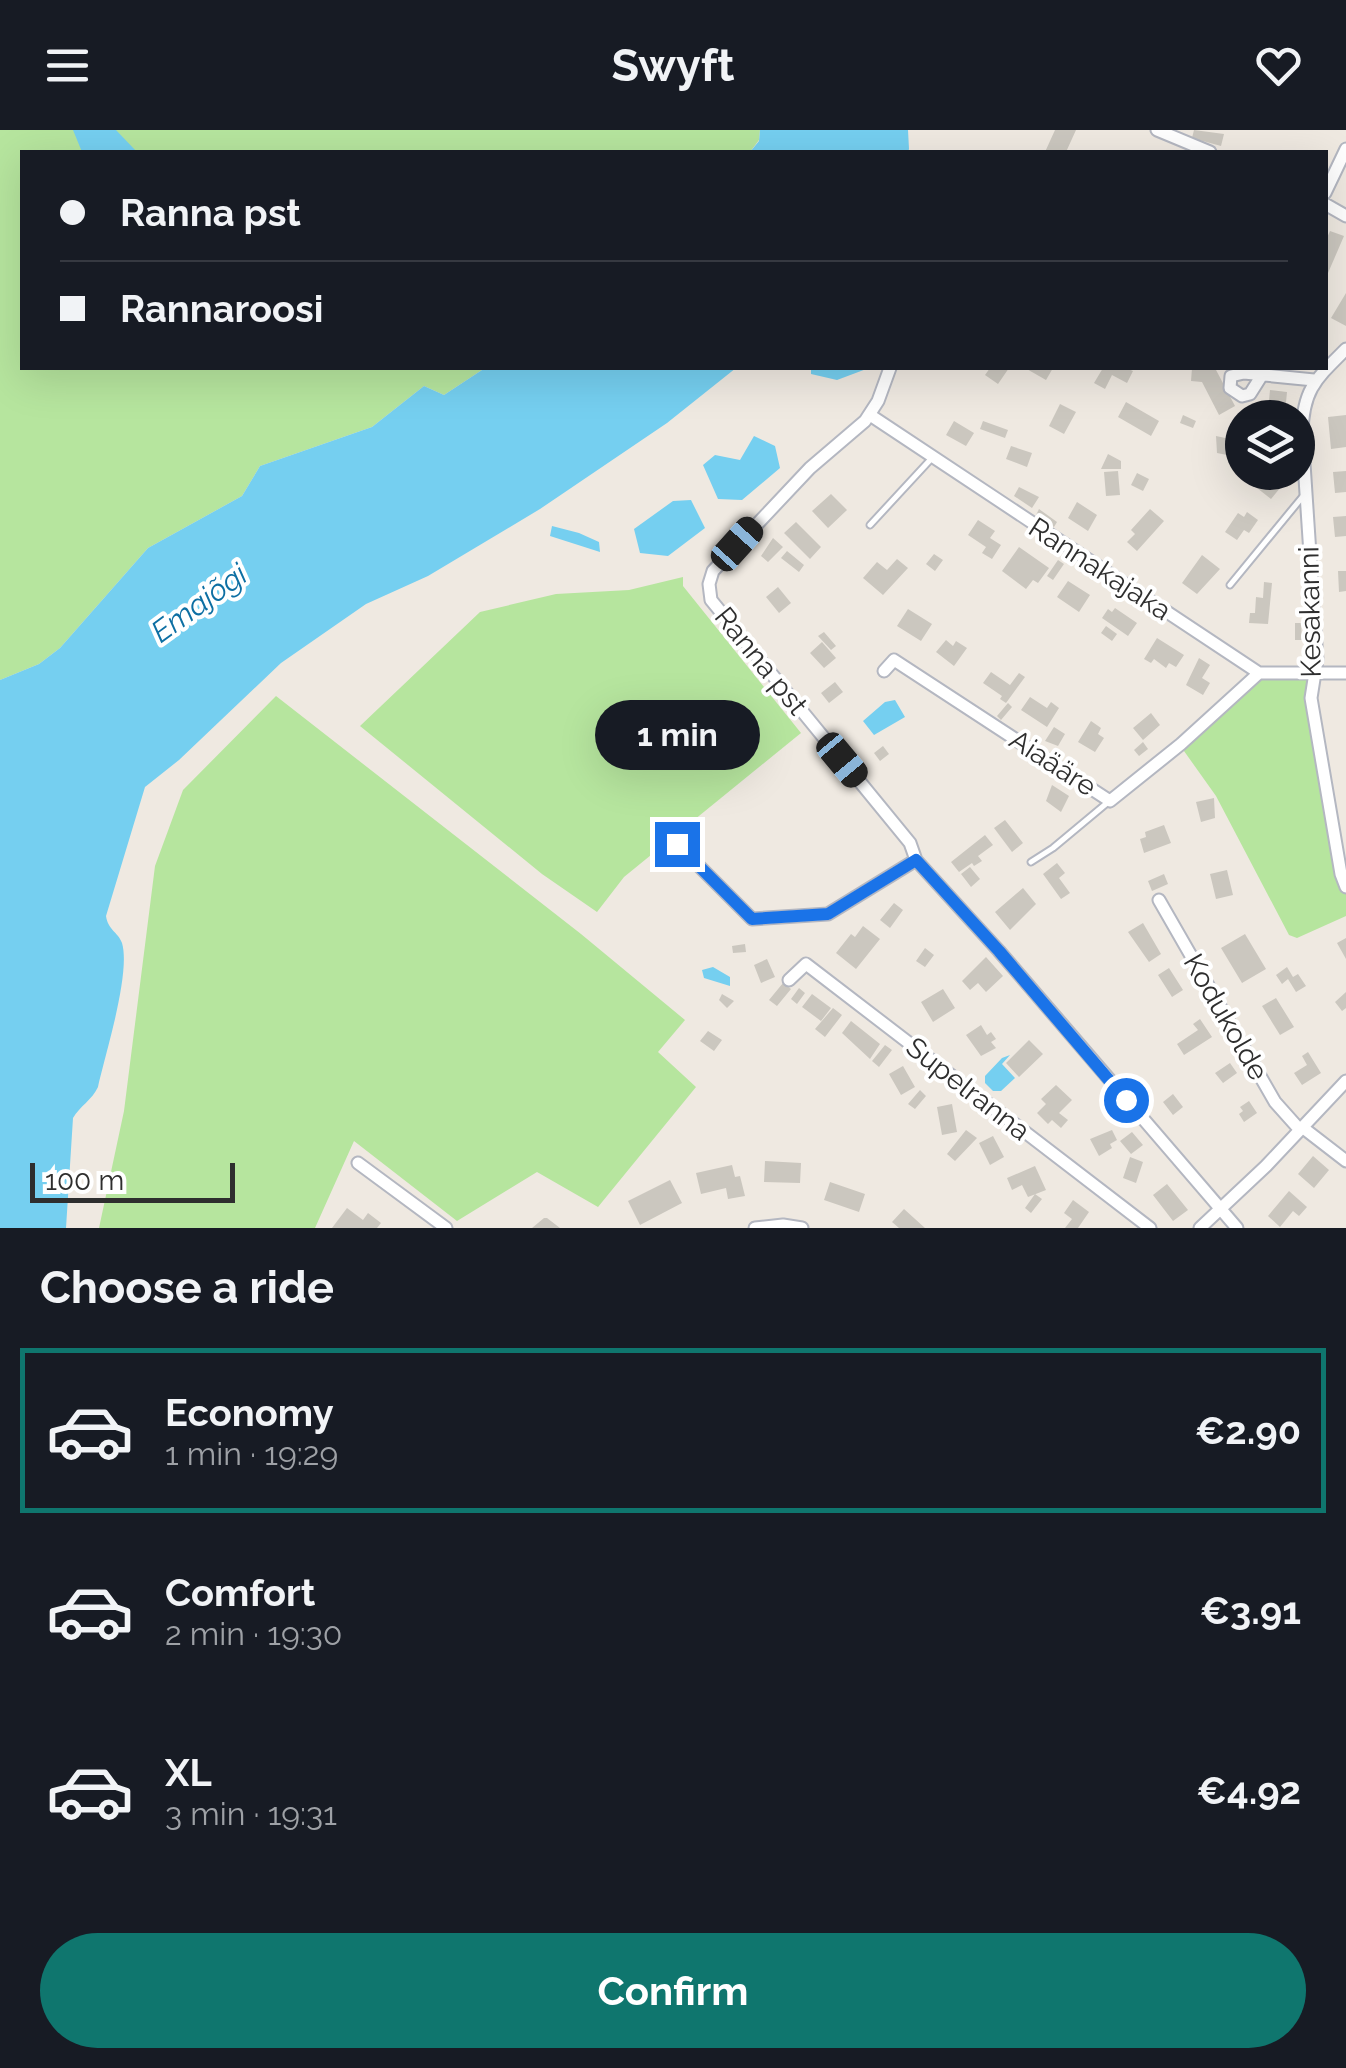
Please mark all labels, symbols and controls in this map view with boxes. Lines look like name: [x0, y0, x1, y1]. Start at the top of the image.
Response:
icon: menu: [40, 38, 95, 93]
icon: heart: [1251, 38, 1306, 93]
text: Swyft: [611, 39, 735, 92]
text: Ranna pst: [120, 190, 301, 235]
text: Rannaroosi: [120, 286, 323, 331]
map controls: [1225, 400, 1315, 490]
button: layers: [1225, 400, 1315, 490]
street label: Rannakajaka: [1023, 511, 1177, 627]
car: [706, 512, 768, 576]
street label: Kesakanni: [1292, 546, 1328, 678]
water label: Emajõgi: [144, 556, 254, 649]
street label: Ranna pst: [708, 601, 815, 722]
callout: 1 min: [594, 699, 760, 769]
text: 1 min: [637, 716, 718, 753]
street label: Aiaääre: [1003, 723, 1103, 803]
car: [811, 727, 873, 793]
route end: [655, 822, 700, 867]
street label: Kodukolde: [1177, 948, 1275, 1086]
street label: Supelranna: [900, 1030, 1036, 1148]
route start: [1104, 1078, 1149, 1123]
scale bar: [30, 1158, 235, 1202]
text: 100 m: [45, 1164, 124, 1197]
text: Choose a ride: [40, 1261, 334, 1314]
icon: car: [45, 1386, 135, 1476]
text: Economy: [165, 1390, 334, 1435]
text: €2.90: [1195, 1408, 1301, 1453]
text: 1 min · 19:29: [165, 1435, 338, 1472]
icon: car: [45, 1566, 135, 1656]
text: Comfort: [165, 1570, 315, 1615]
text: €3.91: [1200, 1588, 1301, 1633]
text: 2 min · 19:30: [165, 1615, 342, 1652]
icon: car: [45, 1746, 135, 1836]
text: XL: [165, 1750, 212, 1795]
text: €4.92: [1197, 1768, 1301, 1813]
text: 3 min · 19:31: [165, 1795, 337, 1832]
button: Confirm: [40, 1933, 1306, 2048]

